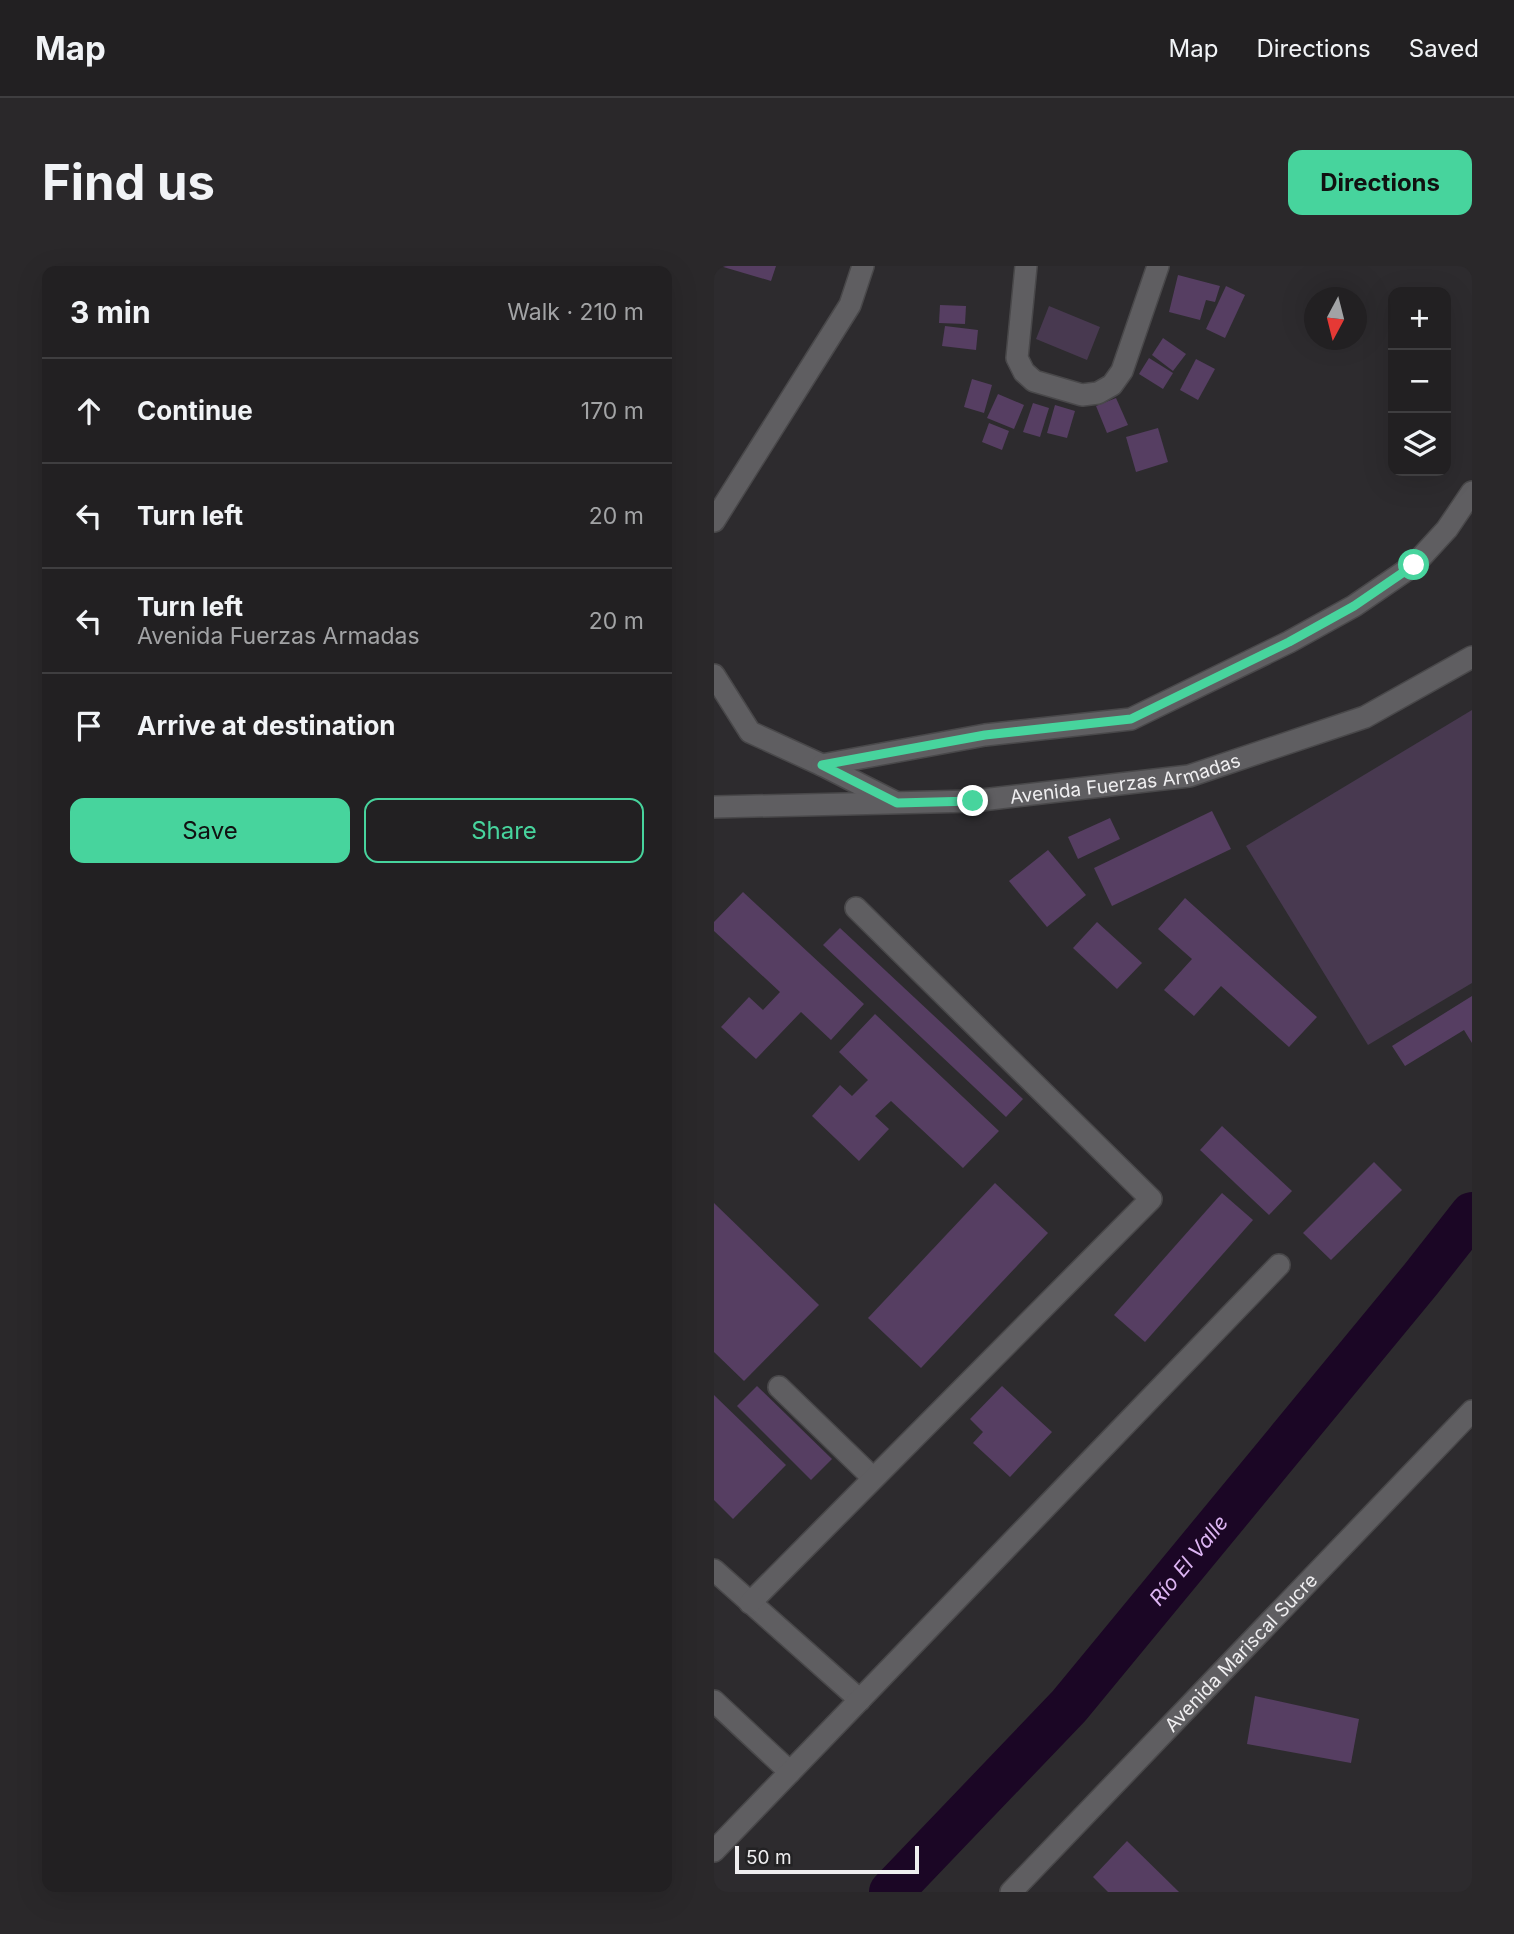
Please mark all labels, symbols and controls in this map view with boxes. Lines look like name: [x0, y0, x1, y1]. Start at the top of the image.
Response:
text: Map: [35, 28, 106, 68]
text: Map: [1169, 34, 1218, 63]
text: Directions: [1256, 34, 1371, 63]
text: Saved: [1409, 34, 1479, 63]
button: Directions: [1288, 150, 1472, 215]
text: Find us: [42, 153, 215, 212]
north arrow: [1304, 287, 1367, 350]
map controls: [1388, 287, 1451, 476]
button: +: [1388, 287, 1451, 350]
text: 3 min: [70, 294, 151, 330]
text: Walk · 210 m: [507, 298, 644, 326]
button: −: [1388, 350, 1451, 413]
icon: ahead: [70, 392, 108, 430]
text: Continue: [137, 395, 253, 426]
text: 170 m: [581, 397, 644, 425]
button: layers: [1388, 413, 1451, 476]
icon: left: [70, 497, 108, 535]
text: Turn left: [137, 500, 243, 531]
text: 20 m: [589, 502, 644, 530]
route start: [1398, 549, 1429, 580]
text: Turn left: [137, 591, 243, 622]
icon: left: [70, 602, 108, 640]
text: 20 m: [589, 607, 644, 635]
text: Avenida Fuerzas Armadas: [137, 622, 420, 650]
icon: arrive: [70, 707, 108, 745]
text: Arrive at destination: [137, 710, 396, 741]
street label: Avenida Fuerzas Armadas: [1009, 749, 1243, 809]
route end: [957, 785, 988, 816]
button: Save: [70, 798, 350, 863]
button: Share: [364, 798, 644, 863]
water label: Río El Valle: [1144, 1510, 1233, 1610]
street label: Avenida Mariscal Sucre: [1160, 1569, 1322, 1737]
scale bar: [735, 1843, 919, 1875]
text: 50 m: [746, 1846, 792, 1869]

